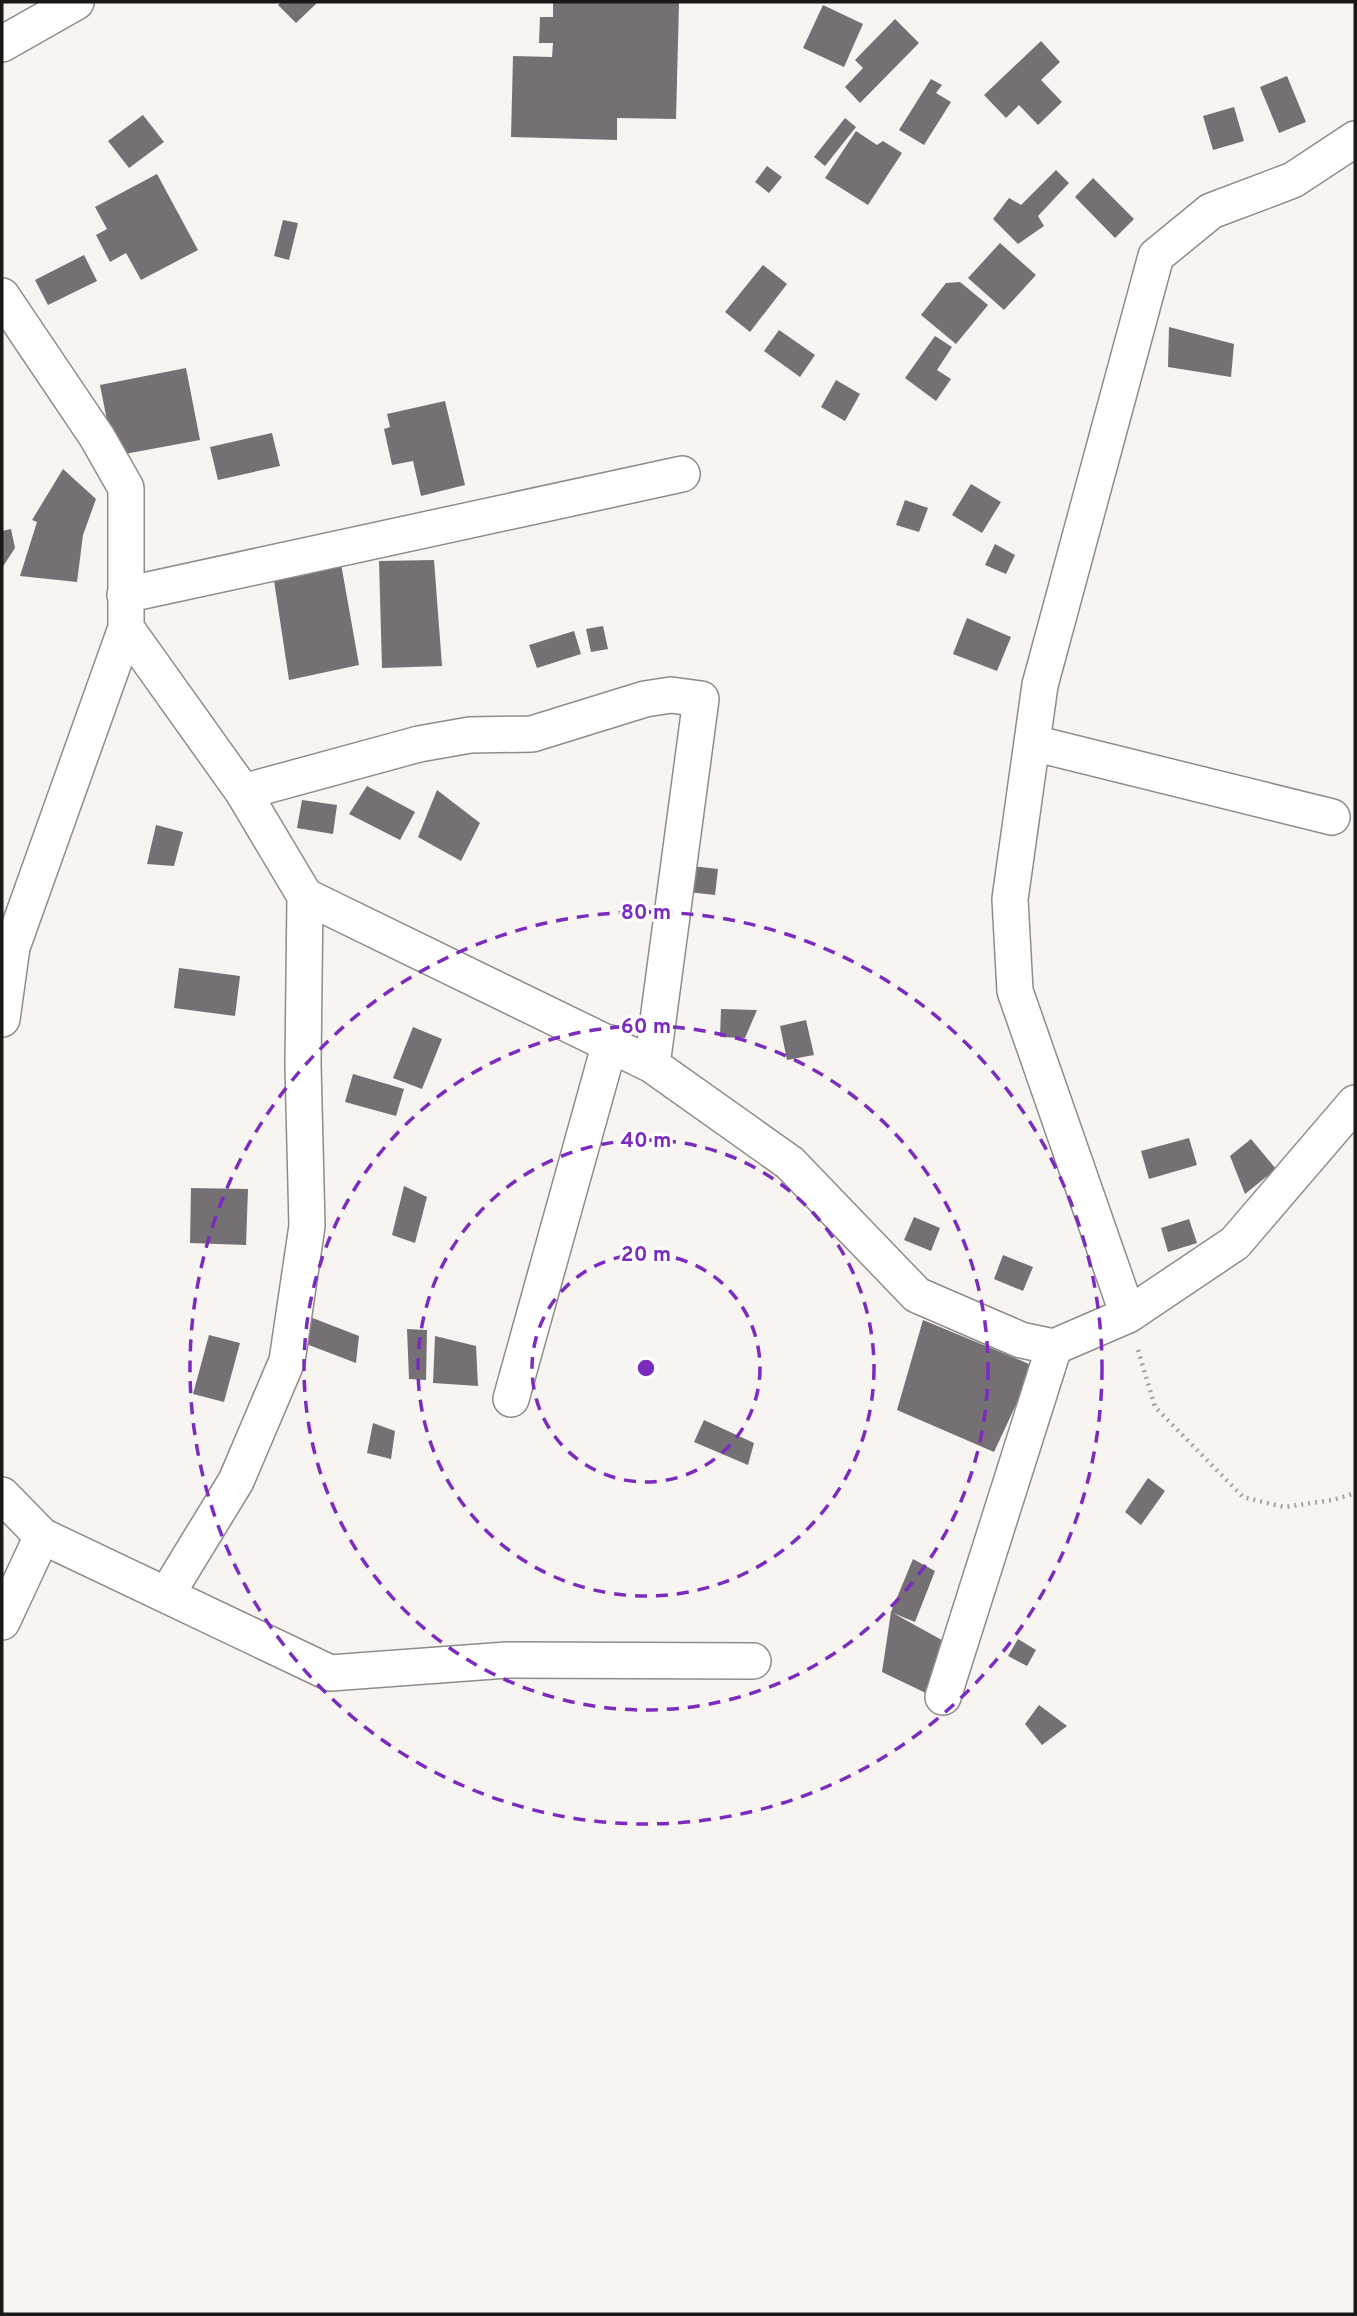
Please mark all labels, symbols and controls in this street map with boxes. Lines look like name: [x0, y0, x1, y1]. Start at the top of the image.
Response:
text: 80 m: [621, 900, 671, 927]
text: 60 m: [621, 1014, 671, 1041]
text: 40 m: [621, 1128, 671, 1155]
text: 20 m: [621, 1242, 671, 1269]
centre of rings: [634, 1356, 658, 1380]

